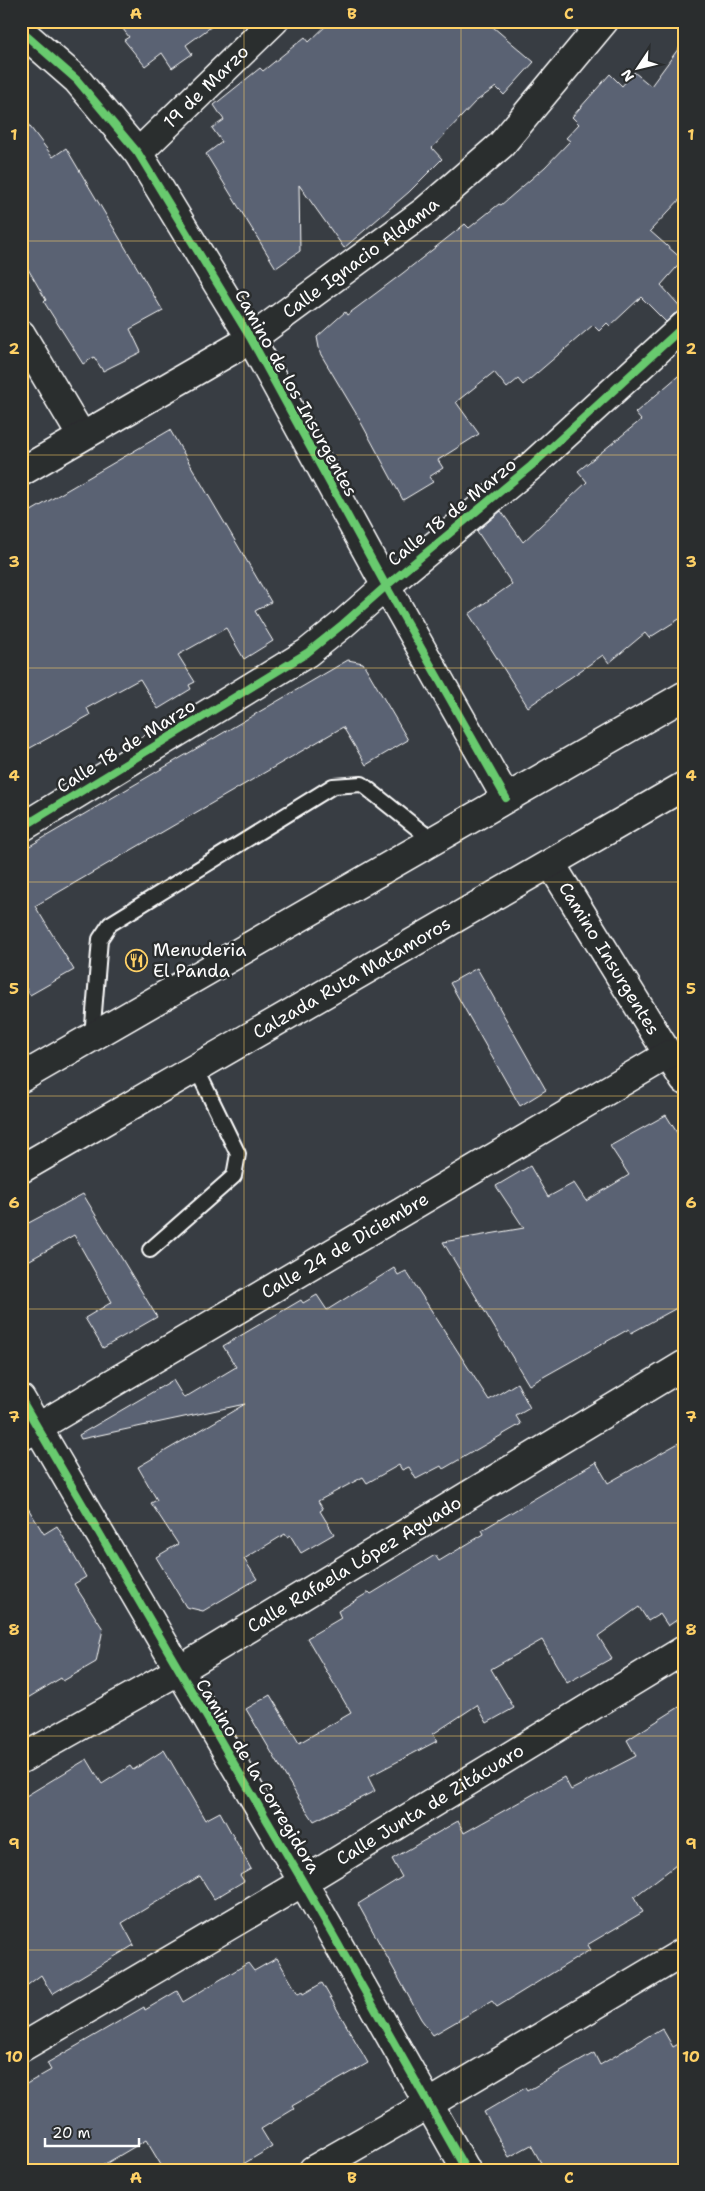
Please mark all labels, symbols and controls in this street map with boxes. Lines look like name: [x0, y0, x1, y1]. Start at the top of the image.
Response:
text: A: [130, 3, 142, 24]
text: B: [347, 3, 357, 24]
text: C: [564, 3, 574, 24]
street label: 19 de Marzo: [158, 40, 254, 134]
north arrow: [612, 42, 662, 92]
text: N: [617, 66, 638, 85]
text: 1: [10, 124, 18, 145]
text: 1: [687, 124, 695, 145]
street label: Calle Ignacio Aldama: [278, 192, 444, 324]
street label: Camino de los Insurgentes: [229, 285, 363, 501]
text: 2: [8, 338, 20, 359]
text: 2: [685, 338, 697, 359]
street label: Calle 18 de Marzo: [382, 452, 522, 572]
text: 3: [8, 551, 20, 572]
text: 3: [685, 551, 697, 572]
street label: Calle 18 de Marzo: [52, 694, 200, 798]
text: 4: [8, 765, 20, 786]
text: 4: [685, 765, 697, 786]
street label: Camino Insurgentes: [553, 878, 665, 1039]
street label: Calzada Ruta Matamoros: [248, 911, 455, 1045]
place label: Menuderia El Panda: [153, 938, 246, 983]
restaurant icon: Menuderia El Panda: [125, 948, 149, 972]
text: 5: [9, 978, 19, 999]
text: 5: [686, 978, 696, 999]
street label: Calle 24 de Diciembre: [257, 1187, 433, 1304]
text: 6: [8, 1192, 20, 1213]
text: 6: [685, 1192, 697, 1213]
text: 7: [8, 1406, 20, 1427]
text: 7: [685, 1406, 697, 1427]
street label: Calle Rafaela López Aguado: [243, 1490, 466, 1638]
text: 8: [8, 1619, 20, 1640]
text: 8: [685, 1619, 697, 1640]
street label: Camino de la Corregidora: [190, 1674, 326, 1878]
street label: Calle Junta de Zitácuaro: [332, 1738, 528, 1871]
text: 9: [8, 1833, 20, 1854]
text: 9: [685, 1833, 697, 1854]
text: 10: [5, 2046, 23, 2067]
text: 10: [682, 2046, 700, 2067]
scale bar: [45, 2116, 139, 2148]
text: 20 m: [52, 2123, 91, 2143]
text: A: [130, 2167, 142, 2188]
text: B: [347, 2167, 357, 2188]
text: C: [564, 2167, 574, 2188]

